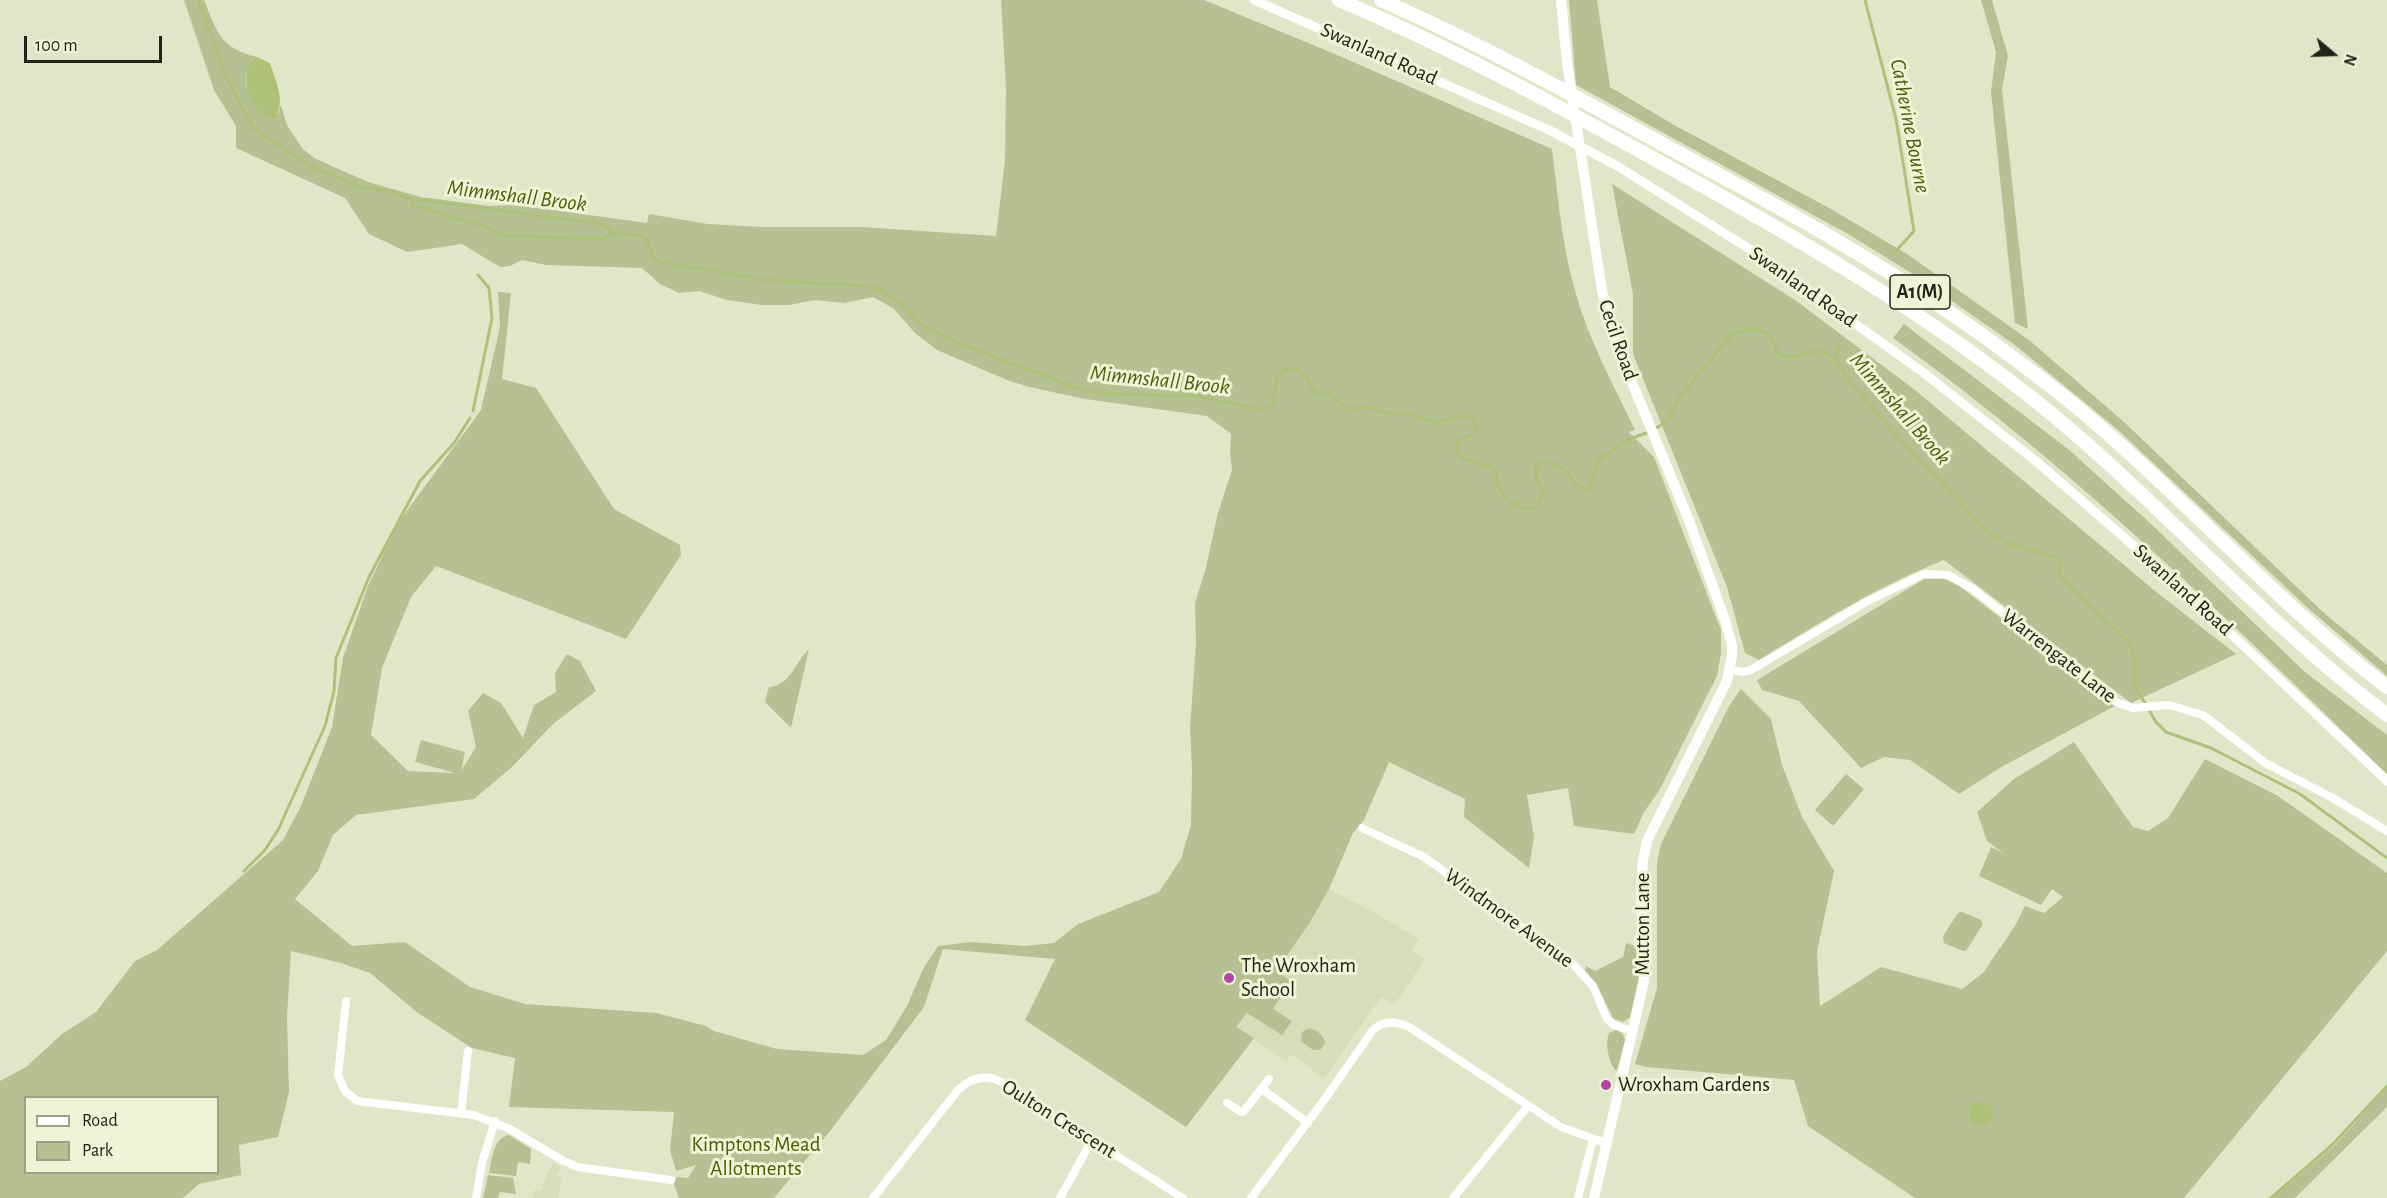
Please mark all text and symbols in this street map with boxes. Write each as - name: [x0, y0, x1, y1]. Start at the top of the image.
- street label: Swanland Road: [1317, 17, 1441, 91]
- scale bar: [27, 24, 165, 62]
- north arrow: [2303, 24, 2363, 84]
- text: 100 m: [35, 37, 78, 55]
- text: N: [2341, 52, 2359, 68]
- water label: Catherine Bourne: [1884, 57, 1936, 195]
- water label: Mimmshall Brook: [446, 174, 588, 218]
- street label: Swanland Road: [1744, 241, 1862, 333]
- road number: A1(M): [1890, 275, 1950, 309]
- street label: Cecil Road: [1592, 296, 1644, 384]
- water label: Mimmshall Brook: [1844, 347, 1956, 471]
- water label: Mimmshall Brook: [1089, 360, 1231, 400]
- street label: Swanland Road: [2128, 539, 2238, 641]
- street label: Warrengate Lane: [1996, 603, 2122, 709]
- street label: Windmore Avenue: [1439, 863, 1579, 973]
- street label: Mutton Lane: [1630, 872, 1656, 976]
- place label: The Wroxham School: [1241, 953, 1356, 1003]
- marker: The Wroxham School: [1222, 971, 1236, 985]
- place label: Wroxham Gardens: [1618, 1072, 1770, 1098]
- street label: Oulton Crescent: [997, 1074, 1121, 1164]
- marker: Wroxham Gardens: [1599, 1078, 1613, 1092]
- legend: [24, 1096, 219, 1174]
- text: Road: [82, 1112, 118, 1130]
- park label: Kimptons Mead Allotments: [691, 1132, 821, 1182]
- text: Park: [82, 1142, 113, 1160]

